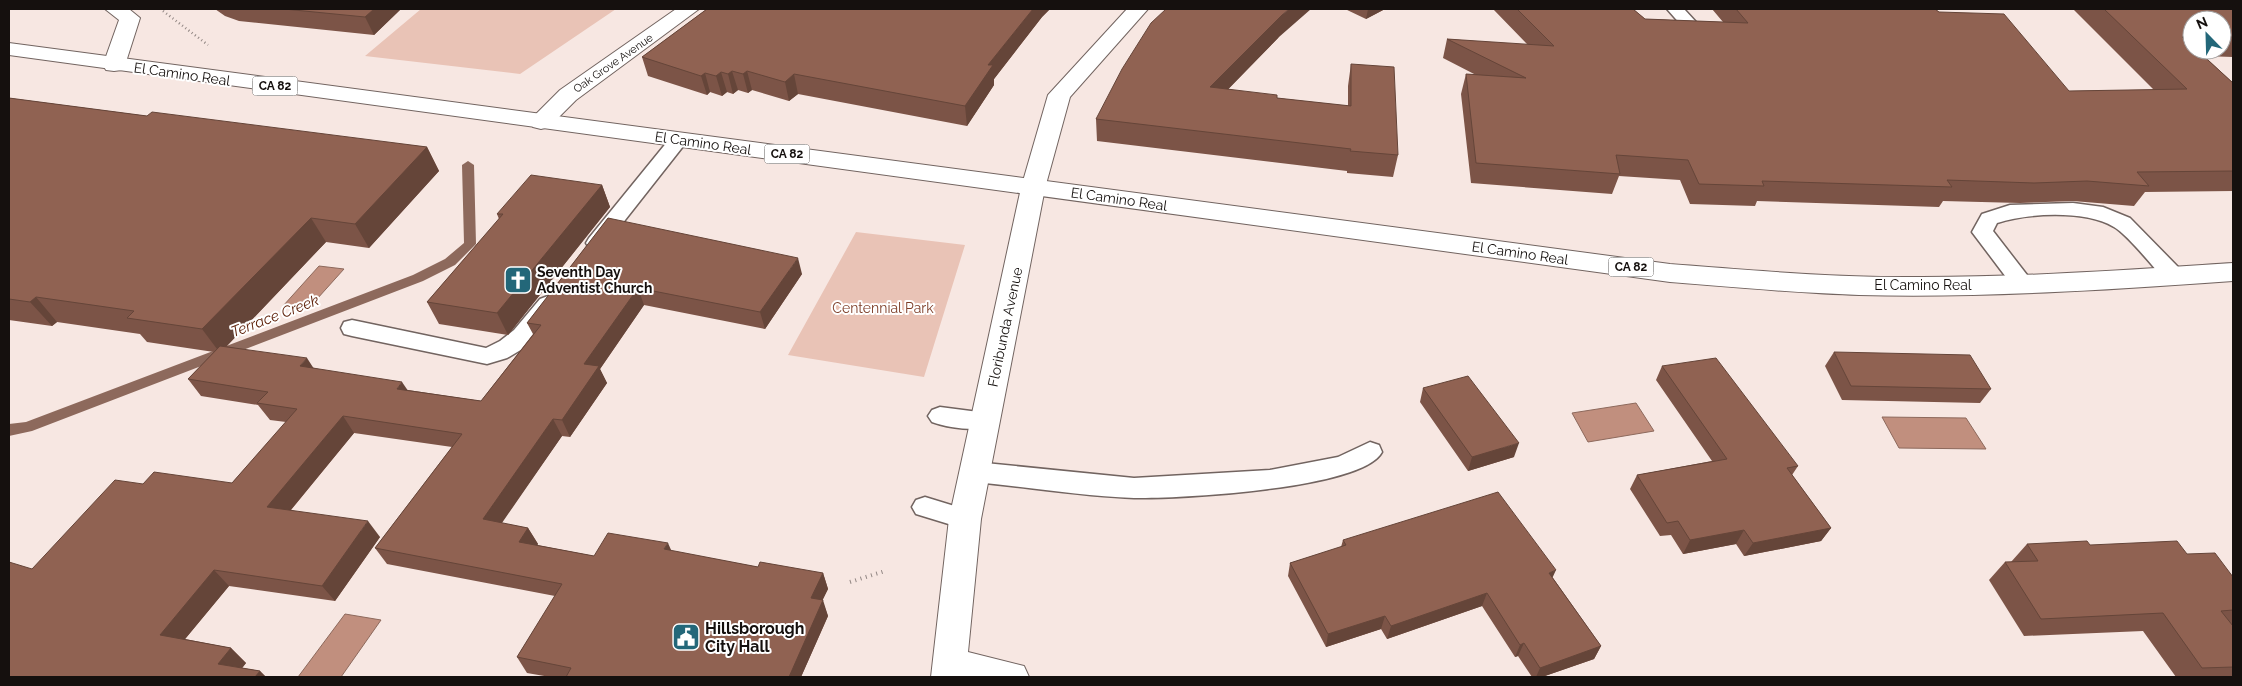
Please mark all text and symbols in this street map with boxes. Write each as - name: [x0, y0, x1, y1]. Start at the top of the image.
- north arrow: [2182, 10, 2232, 60]
- text: N: [2194, 14, 2210, 32]
- street label: Oak Grove Avenue: [571, 31, 656, 96]
- street label: El Camino Real: [133, 59, 231, 89]
- road number: CA 82: [252, 76, 298, 95]
- street label: El Camino Real: [654, 128, 752, 158]
- road number: CA 82: [764, 144, 810, 164]
- street label: El Camino Real: [1070, 184, 1168, 214]
- street label: El Camino Real: [1471, 238, 1569, 268]
- road number: CA 82: [1608, 258, 1654, 276]
- place label: Seventh Day Adventist Church: [537, 264, 652, 296]
- church icon: Seventh Day Adventist Church: [503, 265, 533, 295]
- street label: Floribunda Avenue: [984, 266, 1026, 388]
- street label: El Camino Real: [1874, 277, 1972, 293]
- water label: Terrace Creek: [228, 291, 322, 341]
- park label: Centennial Park: [832, 300, 934, 316]
- place label: Hillsborough City Hall: [705, 619, 804, 656]
- public building icon: Hillsborough City Hall: [671, 622, 701, 652]

